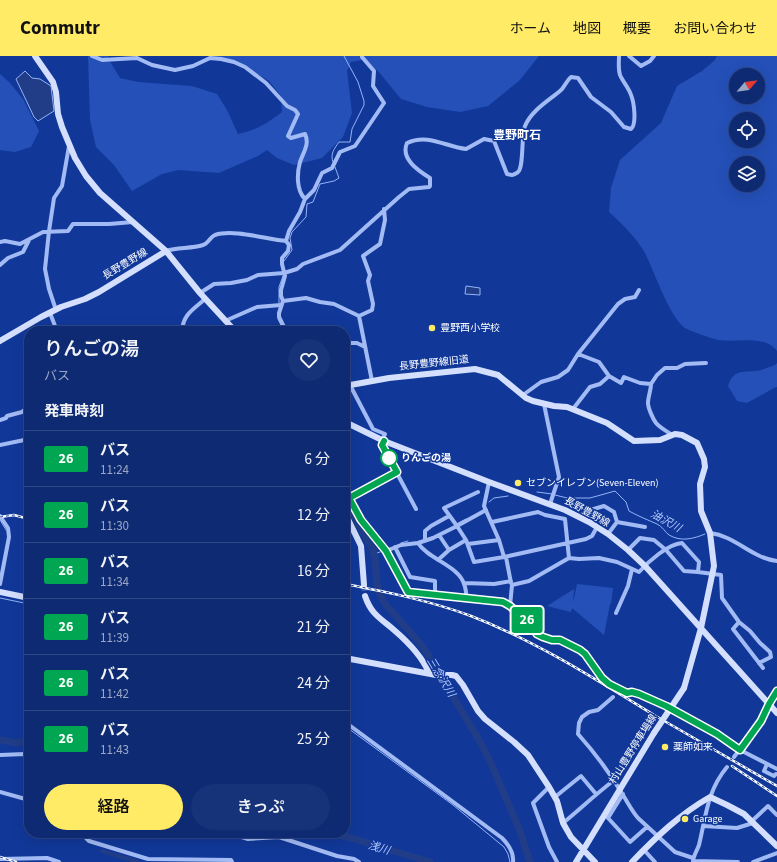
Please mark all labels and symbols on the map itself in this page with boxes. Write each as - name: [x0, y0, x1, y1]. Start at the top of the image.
- north arrow: [729, 68, 765, 104]
- district label: 豊野町石: [493, 127, 541, 144]
- street label: 長野豊野線: [100, 245, 150, 283]
- place label: 豊野西小学校: [440, 321, 500, 335]
- marker: 豊野西小学校: [427, 323, 437, 333]
- street label: 長野豊野線旧道: [398, 352, 470, 374]
- marker: りんごの湯: [380, 449, 398, 467]
- place label: りんごの湯: [401, 451, 451, 465]
- place label: セブンイレブン(Seven-Eleven): [526, 476, 658, 490]
- marker: セブンイレブン(Seven-Eleven): [513, 478, 523, 488]
- street label: 長野豊野線: [562, 494, 612, 530]
- water label: 油沢川: [648, 506, 685, 536]
- line badge: 26: [509, 607, 545, 633]
- water label: 三念沢川: [423, 654, 459, 701]
- street label: 村山豊野停車場線: [606, 711, 660, 787]
- place label: 薬師如来: [673, 740, 713, 754]
- marker: 薬師如来: [660, 742, 670, 752]
- place label: Garage: [693, 812, 722, 826]
- marker: Garage: [680, 814, 690, 824]
- water label: 浅川: [366, 838, 393, 859]

